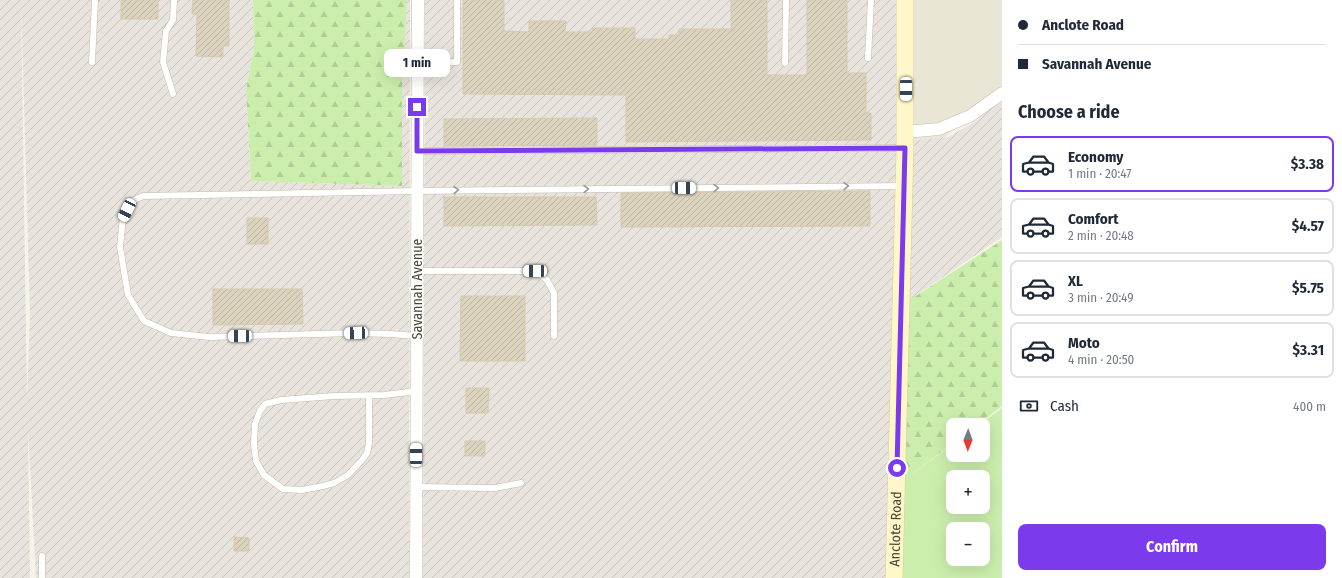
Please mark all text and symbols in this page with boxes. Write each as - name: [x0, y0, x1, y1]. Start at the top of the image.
- text: Anclote Road: [1042, 16, 1124, 34]
- callout: 1 min: [384, 49, 450, 77]
- text: 1 min: [403, 55, 431, 70]
- text: Savannah Avenue: [1042, 55, 1151, 73]
- car: [900, 77, 912, 101]
- route end: [408, 98, 426, 116]
- text: Choose a ride: [1018, 101, 1120, 123]
- icon: car: [1020, 146, 1056, 182]
- text: Economy: [1068, 148, 1123, 166]
- text: $3.38: [1291, 155, 1324, 173]
- text: 1 min · 20:47: [1068, 166, 1132, 181]
- car: [672, 182, 696, 194]
- one-way arrow: [843, 182, 849, 190]
- one-way arrow: [713, 184, 719, 192]
- one-way arrow: [583, 185, 589, 193]
- one-way arrow: [453, 186, 459, 194]
- car: [116, 197, 138, 223]
- icon: car: [1020, 208, 1056, 244]
- text: Comfort: [1068, 210, 1119, 228]
- text: $4.57: [1292, 217, 1324, 235]
- text: 2 min · 20:48: [1068, 228, 1134, 243]
- street label: Savannah Avenue: [409, 238, 426, 339]
- car: [523, 265, 547, 277]
- icon: car: [1020, 270, 1056, 306]
- text: XL: [1068, 272, 1083, 290]
- text: $5.75: [1292, 279, 1324, 297]
- text: 3 min · 20:49: [1068, 290, 1133, 305]
- car: [344, 327, 368, 339]
- car: [228, 330, 252, 342]
- icon: car: [1020, 332, 1056, 368]
- text: Moto: [1068, 334, 1100, 352]
- text: $3.31: [1293, 341, 1324, 359]
- text: 4 min · 20:50: [1068, 352, 1134, 367]
- icon: cash: [1018, 395, 1040, 417]
- text: Cash: [1050, 397, 1079, 415]
- text: 400 m: [1293, 399, 1326, 414]
- north arrow: [946, 418, 990, 462]
- map controls: [946, 418, 990, 566]
- car: [410, 443, 422, 467]
- route start: [888, 459, 906, 477]
- button: +: [946, 470, 990, 514]
- street label: Anclote Road: [886, 491, 905, 567]
- button: −: [946, 522, 990, 566]
- button: Confirm: [1018, 524, 1326, 570]

